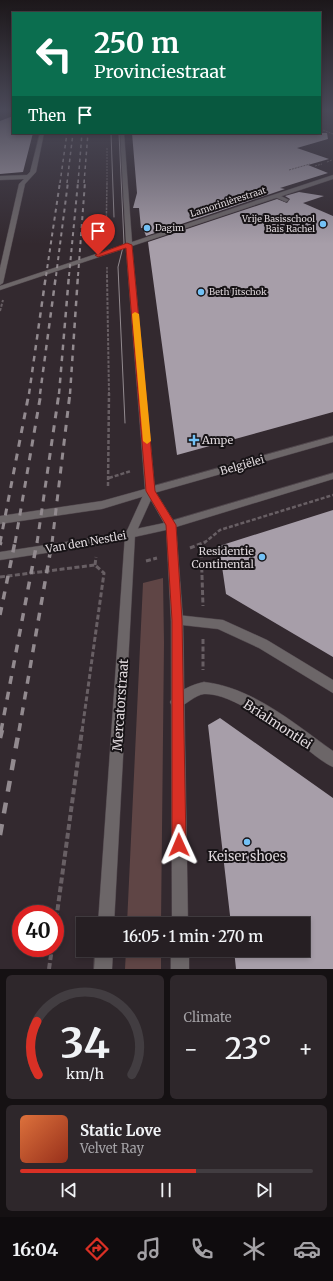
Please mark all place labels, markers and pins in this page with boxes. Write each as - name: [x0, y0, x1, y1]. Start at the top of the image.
- place label: Vrije Basisschool Bais Rachel: [241, 213, 315, 234]
- pin: [81, 214, 115, 255]
- marker: Vrije Basisschool Bais Rachel: [318, 219, 328, 229]
- place label: Dagim: [155, 222, 184, 233]
- marker: Dagim: [142, 223, 152, 233]
- place label: Beth Jitschok: [209, 286, 267, 297]
- marker: Beth Jitschok: [196, 287, 206, 297]
- place label: Ampe: [201, 433, 234, 447]
- marker: Ampe: [189, 435, 199, 445]
- place label: Residentie Continental: [192, 544, 255, 571]
- marker: Residentie Continental: [257, 552, 267, 562]
- marker: Keiser shoes: [242, 837, 252, 847]
- place label: Keiser shoes: [208, 848, 286, 865]

